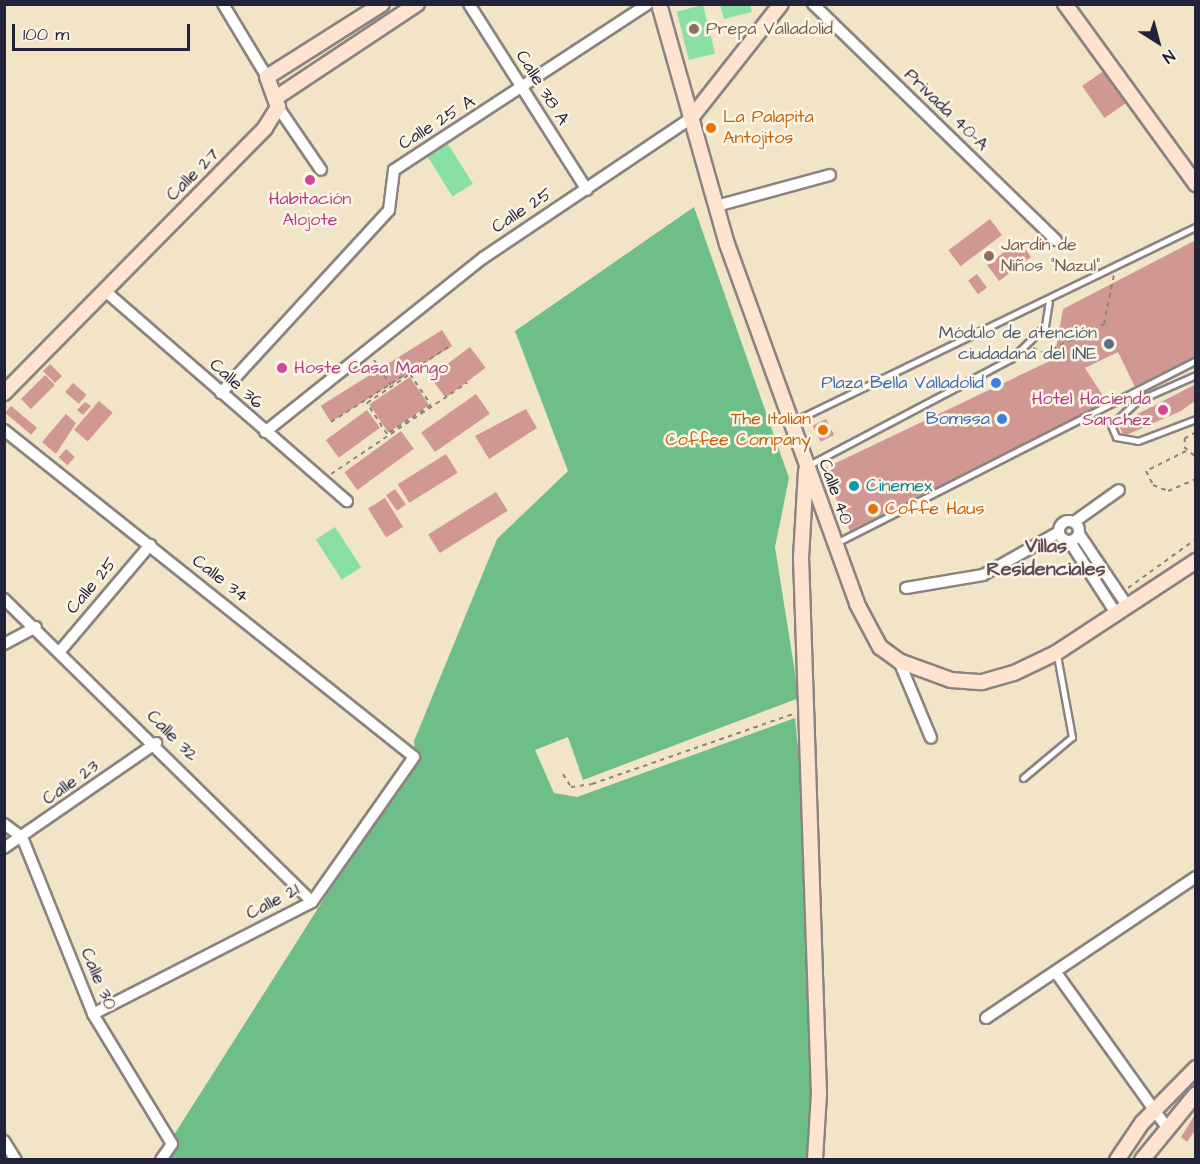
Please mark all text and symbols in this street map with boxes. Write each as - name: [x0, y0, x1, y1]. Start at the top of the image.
- scale bar: [15, 12, 194, 50]
- north arrow: [1128, 12, 1188, 72]
- place label: Prepa Valladolid: [706, 18, 833, 40]
- text: 100 m: [23, 22, 69, 47]
- marker: Prepa Valladolid: [687, 22, 701, 36]
- text: N: [1158, 45, 1179, 68]
- street label: Calle 38 A: [511, 47, 573, 129]
- street label: Privada 40-A: [899, 64, 993, 156]
- street label: Calle 25 A: [395, 91, 479, 155]
- place label: La Palapita Antojitos: [723, 107, 814, 150]
- marker: La Palapita Antojitos: [704, 121, 718, 135]
- street label: Calle 27: [162, 144, 224, 206]
- marker: Habitación Alojote: [303, 173, 317, 187]
- street label: Calle 25: [488, 184, 556, 238]
- place label: Habitación Alojote: [269, 189, 351, 232]
- place label: Jardín de Niños "Nazul": [1001, 235, 1100, 278]
- marker: Jardín de Niños "Nazul": [982, 249, 996, 263]
- place label: Módulo de atención ciudadana del INE: [939, 323, 1097, 366]
- marker: Módulo de atención ciudadana del INE: [1102, 337, 1116, 351]
- street label: Calle 36: [205, 354, 267, 414]
- place label: Hoste Casa Mango: [294, 357, 448, 379]
- marker: Hoste Casa Mango: [275, 361, 289, 375]
- place label: Plaza Bella Valladolid: [821, 372, 984, 394]
- marker: Plaza Bella Valladolid: [989, 376, 1003, 390]
- place label: Hotel Hacienda Sanchez: [1032, 389, 1151, 432]
- marker: Hotel Hacienda Sanchez: [1156, 403, 1170, 417]
- place label: Bomssa: [926, 408, 990, 430]
- place label: The Italian Coffee Company: [665, 409, 811, 452]
- marker: Bomssa: [995, 412, 1009, 426]
- marker: The Italian Coffee Company: [816, 423, 830, 437]
- street label: Calle 40: [813, 456, 857, 528]
- place label: Cinemex: [866, 475, 932, 497]
- marker: Cinemex: [847, 479, 861, 493]
- place label: Coffe Haus: [885, 498, 984, 520]
- marker: Coffe Haus: [866, 502, 880, 516]
- district label: Villas Residenciales: [986, 535, 1106, 582]
- street label: Calle 34: [187, 550, 253, 608]
- street label: Calle 25: [62, 553, 122, 619]
- street label: Calle 32: [142, 706, 202, 766]
- street label: Calle 23: [39, 756, 103, 810]
- street label: Calle 21: [243, 879, 303, 925]
- street label: Calle 30: [75, 945, 121, 1013]

